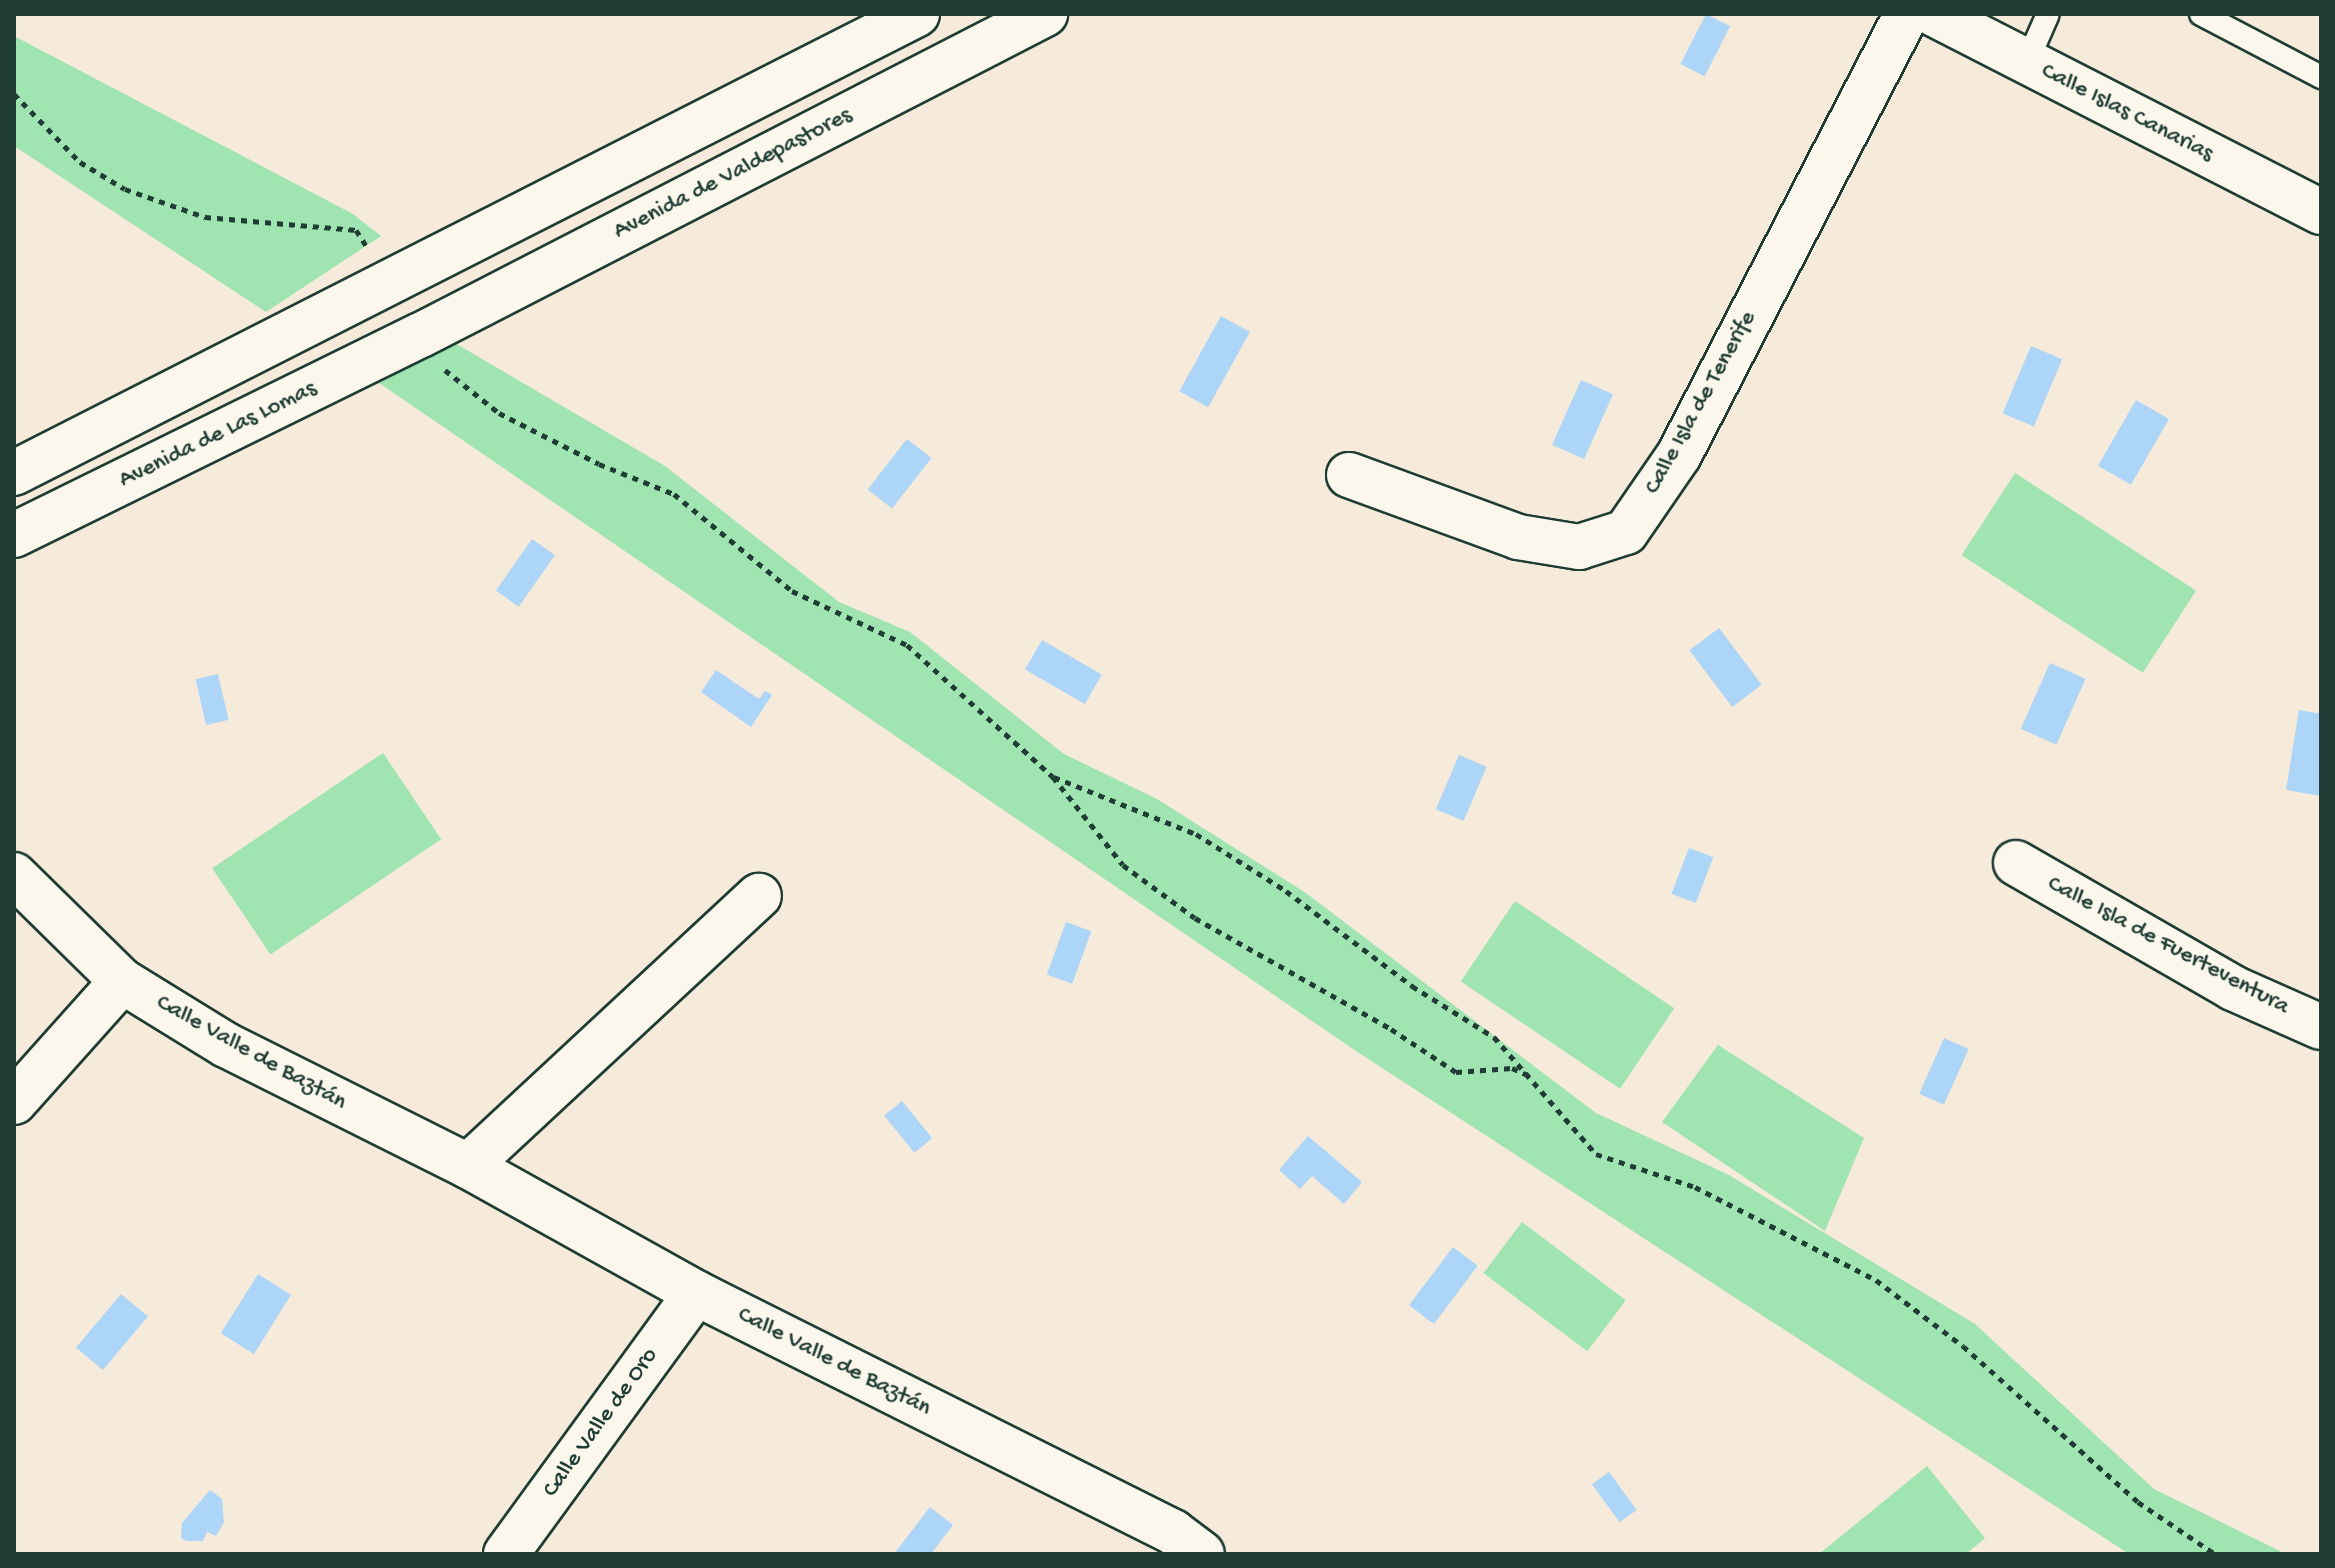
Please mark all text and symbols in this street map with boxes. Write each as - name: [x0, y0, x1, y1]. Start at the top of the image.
- street label: Calle Islas Canarias: [2036, 57, 2218, 169]
- street label: Avenida de Valdepastores: [609, 101, 857, 247]
- street label: Calle Isla de Tenerife: [1639, 306, 1763, 500]
- street label: Avenida de Las Lomas: [115, 375, 321, 495]
- street label: Calle Isla de Fuerteventura: [2042, 870, 2294, 1022]
- street label: Calle Valle de Baztán: [151, 989, 351, 1117]
- street label: Calle Valle de Baztán: [733, 1301, 935, 1423]
- street label: Calle Valle de Oro: [537, 1343, 665, 1503]

